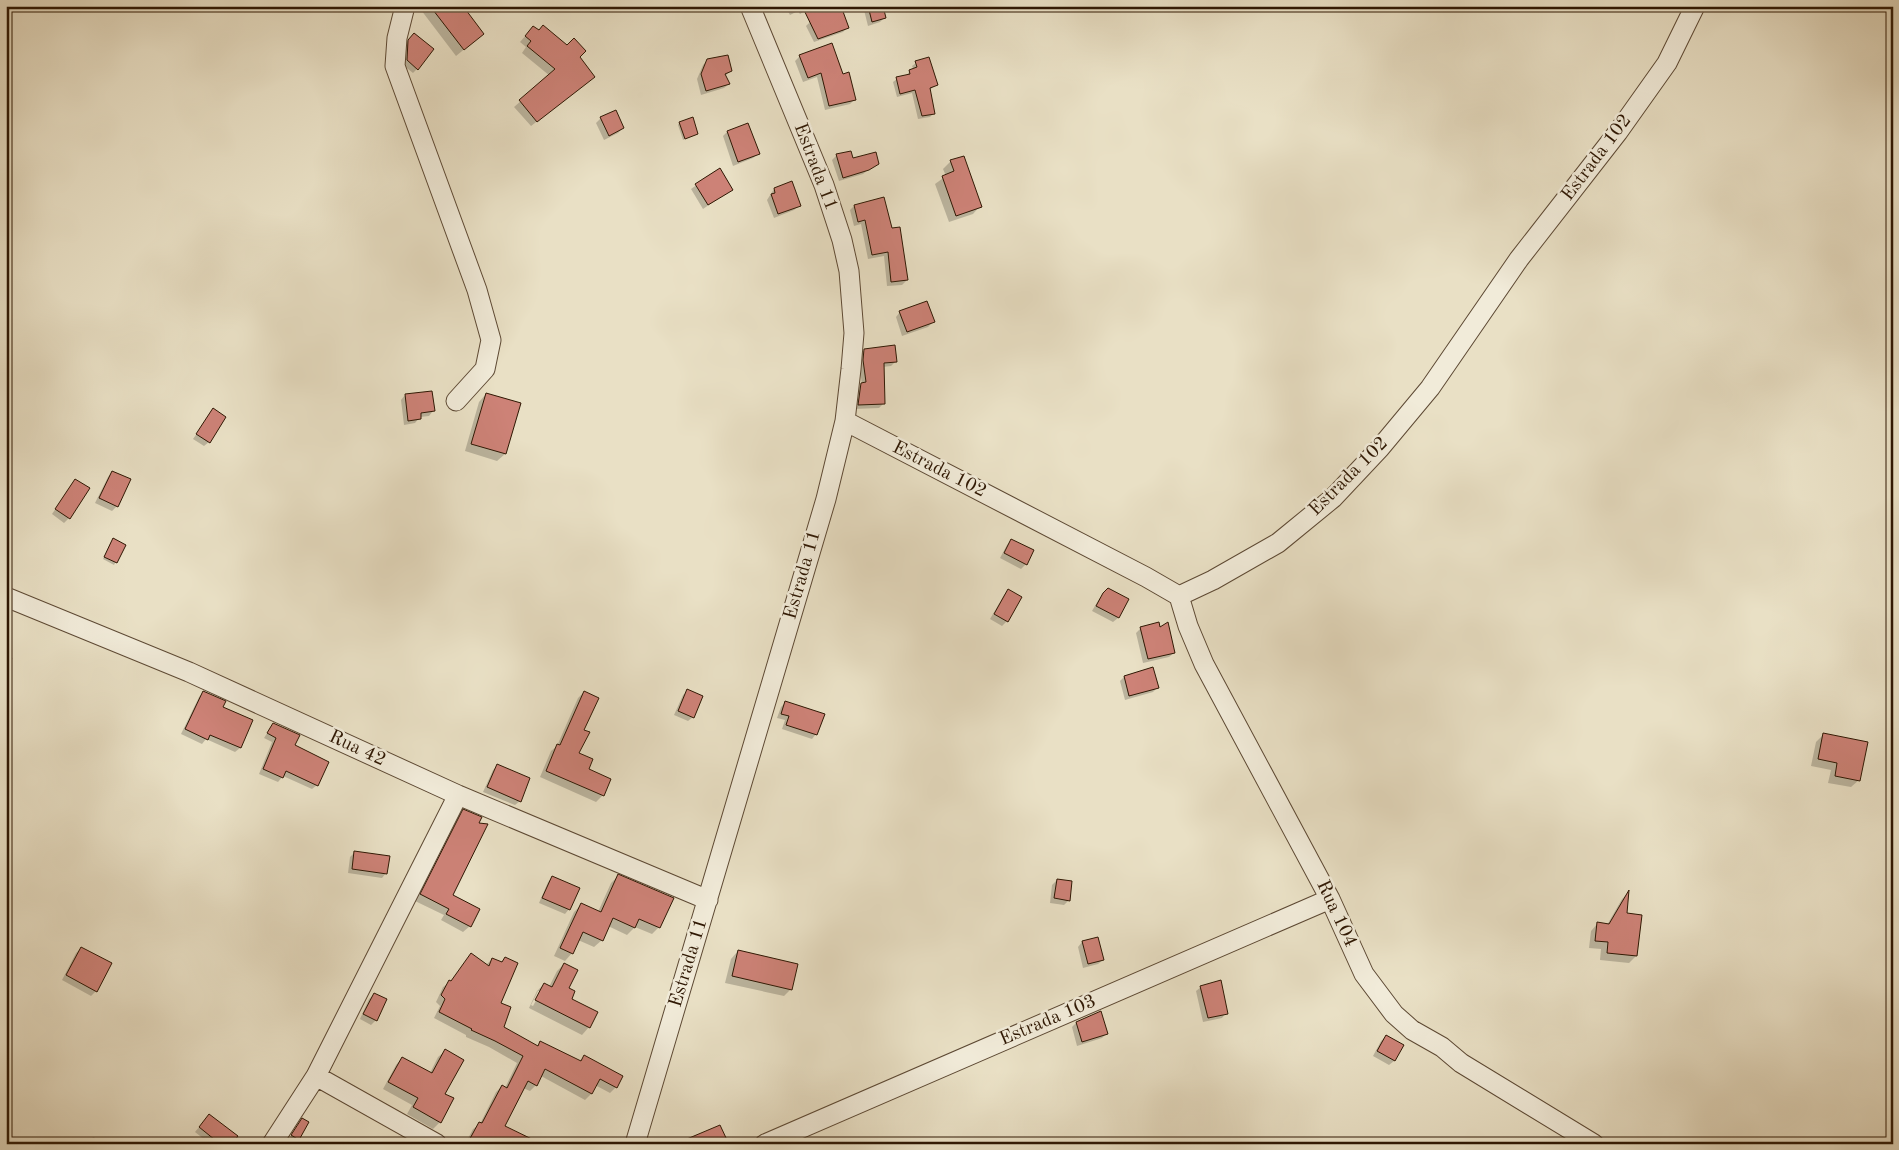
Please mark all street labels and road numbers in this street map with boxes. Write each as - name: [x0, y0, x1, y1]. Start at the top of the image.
- street label: Estrada 102: [1558, 111, 1636, 205]
- street label: Estrada 11: [790, 121, 840, 213]
- street label: Estrada 102: [1306, 434, 1392, 520]
- street label: Estrada 102: [889, 438, 989, 502]
- street label: Estrada 11: [781, 528, 825, 622]
- street label: Rua 42: [326, 728, 388, 770]
- street label: Rua 104: [1312, 878, 1360, 950]
- street label: Estrada 11: [666, 916, 712, 1010]
- street label: Estrada 103: [997, 992, 1099, 1050]

